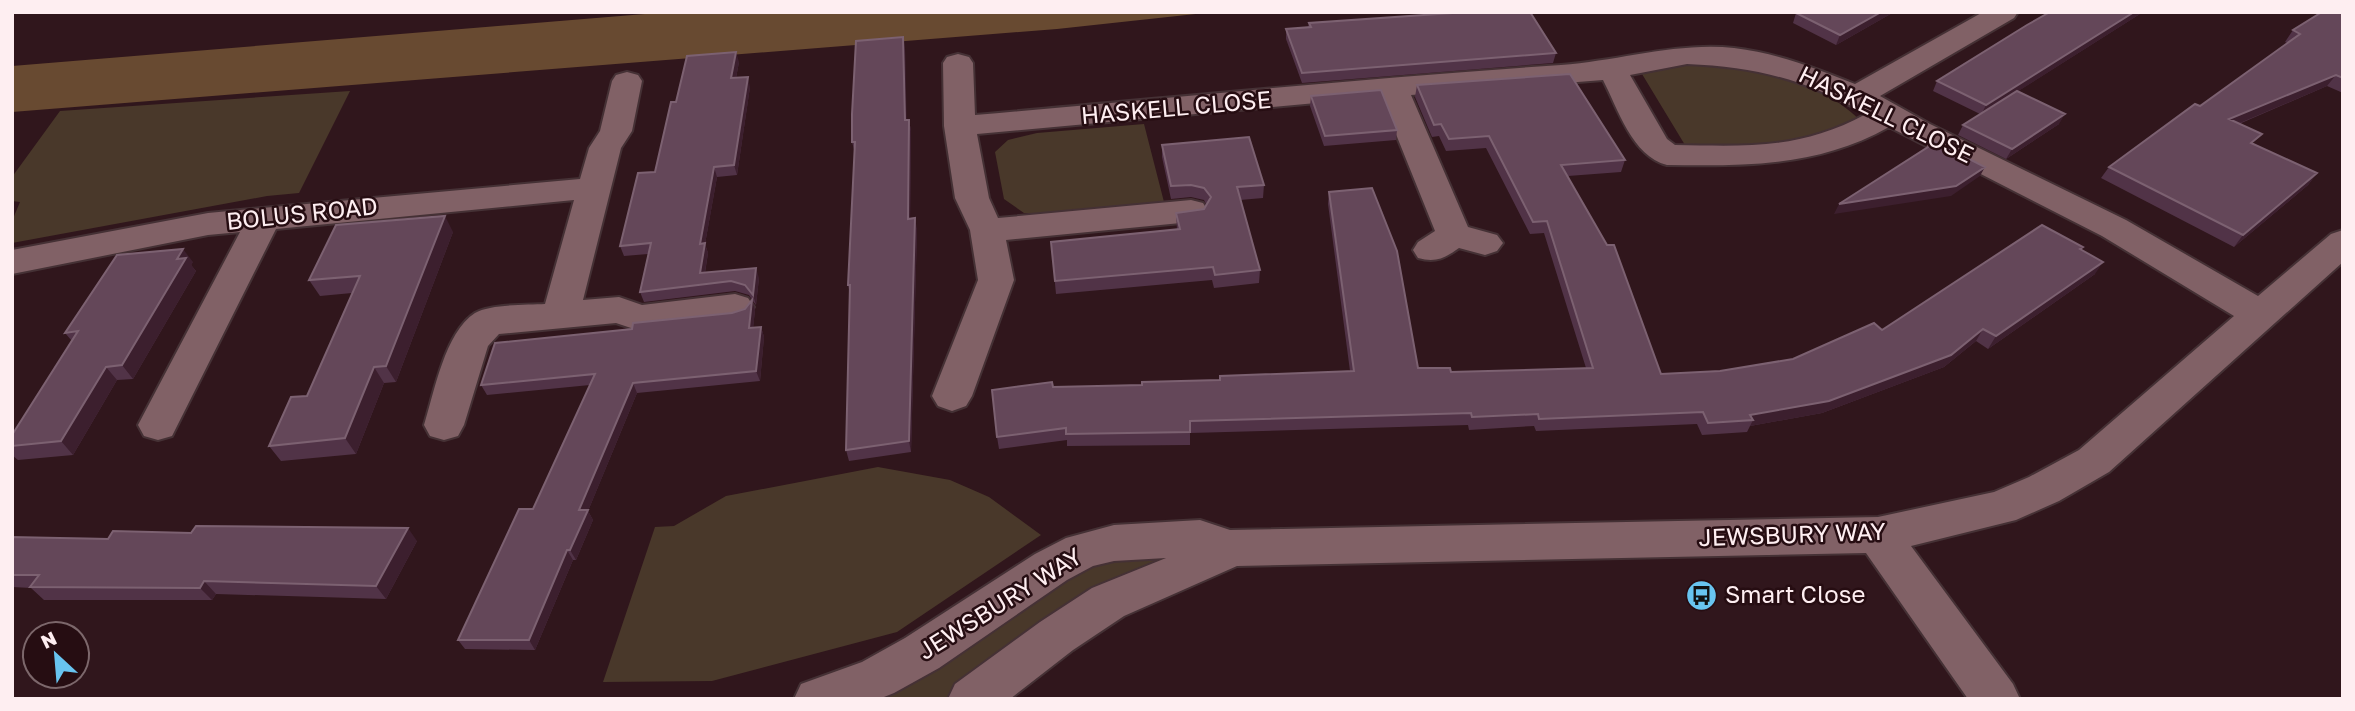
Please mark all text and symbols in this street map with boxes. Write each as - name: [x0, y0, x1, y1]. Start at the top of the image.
- street label: HASKELL CLOSE: [1795, 59, 1979, 169]
- street label: HASKELL CLOSE: [1080, 84, 1272, 129]
- street label: BOLUS ROAD: [225, 190, 379, 235]
- street label: JEWSBURY WAY: [1698, 516, 1887, 551]
- street label: JEWSBURY WAY: [912, 540, 1087, 665]
- bus stop icon: Smart Close: [1685, 578, 1719, 612]
- place label: Smart Close: [1725, 579, 1865, 608]
- north arrow: [21, 620, 91, 690]
- text: N: [37, 626, 60, 653]

